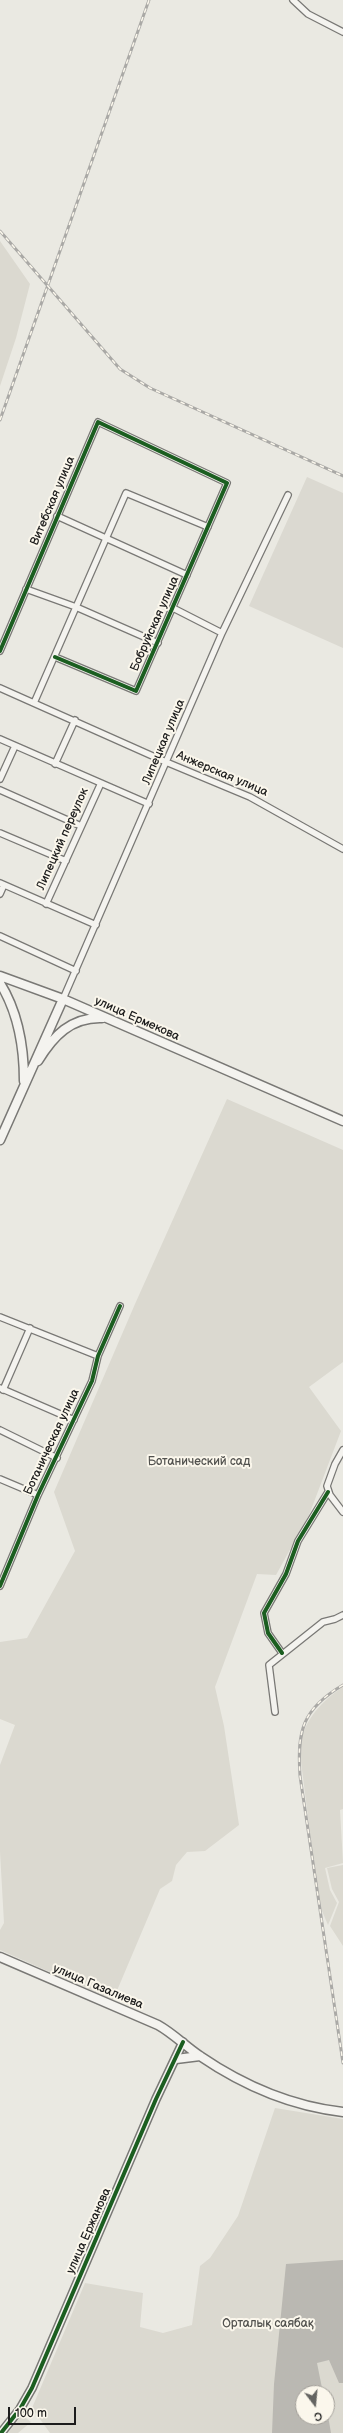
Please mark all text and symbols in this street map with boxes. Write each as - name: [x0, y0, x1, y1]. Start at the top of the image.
- street label: Витебская улица: [28, 454, 78, 548]
- street label: Бобруйская улица: [128, 574, 182, 674]
- street label: Липецкая улица: [140, 697, 188, 787]
- street label: Анжерская улица: [174, 748, 270, 800]
- street label: Липецкий переулок: [34, 786, 92, 892]
- street label: улица Ермекова: [92, 994, 182, 1044]
- street label: Ботаническая улица: [21, 1387, 83, 1497]
- park label: Ботанический сад: [148, 1455, 250, 1469]
- street label: улица Газалиева: [51, 1962, 145, 2012]
- street label: улица Ержанова: [64, 2186, 114, 2276]
- park label: Орталық саябақ: [222, 2317, 314, 2331]
- north arrow: [295, 2385, 335, 2425]
- scale bar: [10, 2399, 78, 2425]
- text: 100 m: [15, 2406, 47, 2421]
- text: С: [313, 2409, 324, 2423]

